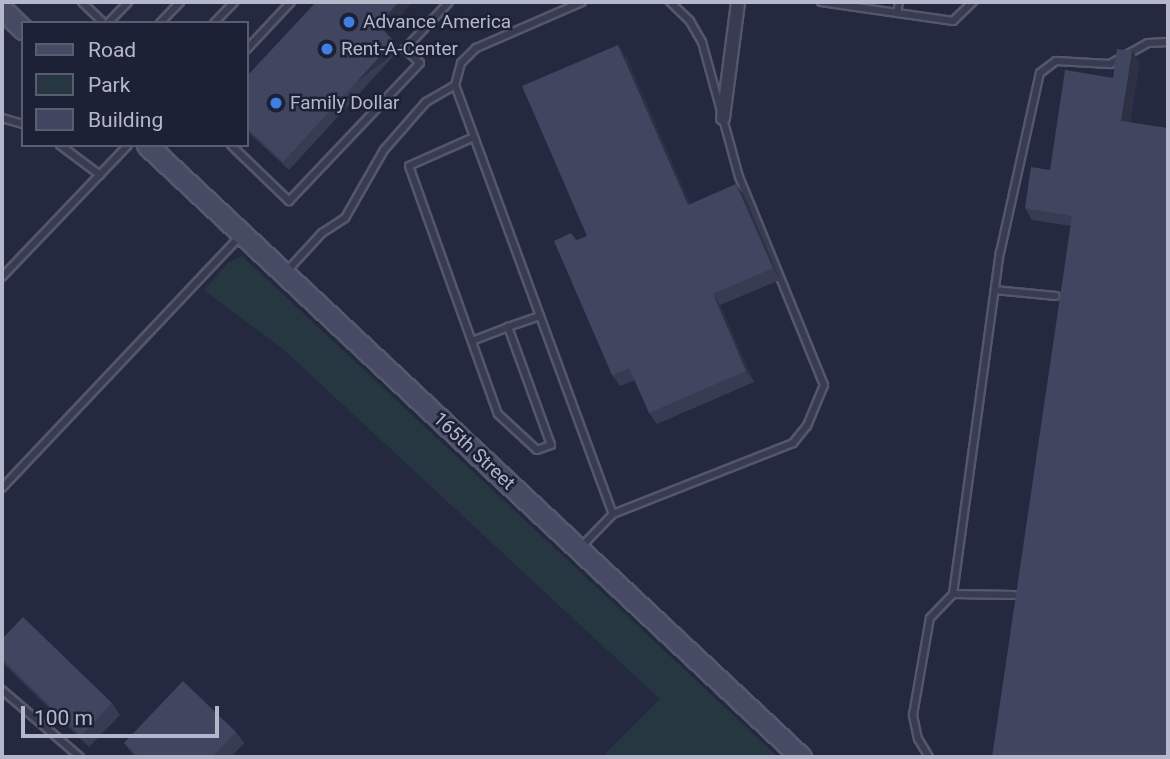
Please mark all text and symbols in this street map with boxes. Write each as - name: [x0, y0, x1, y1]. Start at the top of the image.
- place label: Advance America: [363, 11, 511, 33]
- marker: Advance America: [341, 14, 357, 30]
- legend: [21, 21, 248, 147]
- text: Road: [88, 38, 136, 62]
- place label: Rent-A-Center: [341, 38, 458, 60]
- marker: Rent-A-Center: [319, 41, 335, 57]
- text: Park: [88, 73, 130, 97]
- place label: Family Dollar: [290, 92, 399, 114]
- marker: Family Dollar: [268, 95, 284, 111]
- text: Building: [88, 108, 163, 132]
- street label: 165th Street: [428, 407, 520, 495]
- scale bar: [24, 692, 222, 736]
- text: 100 m: [34, 706, 93, 730]

